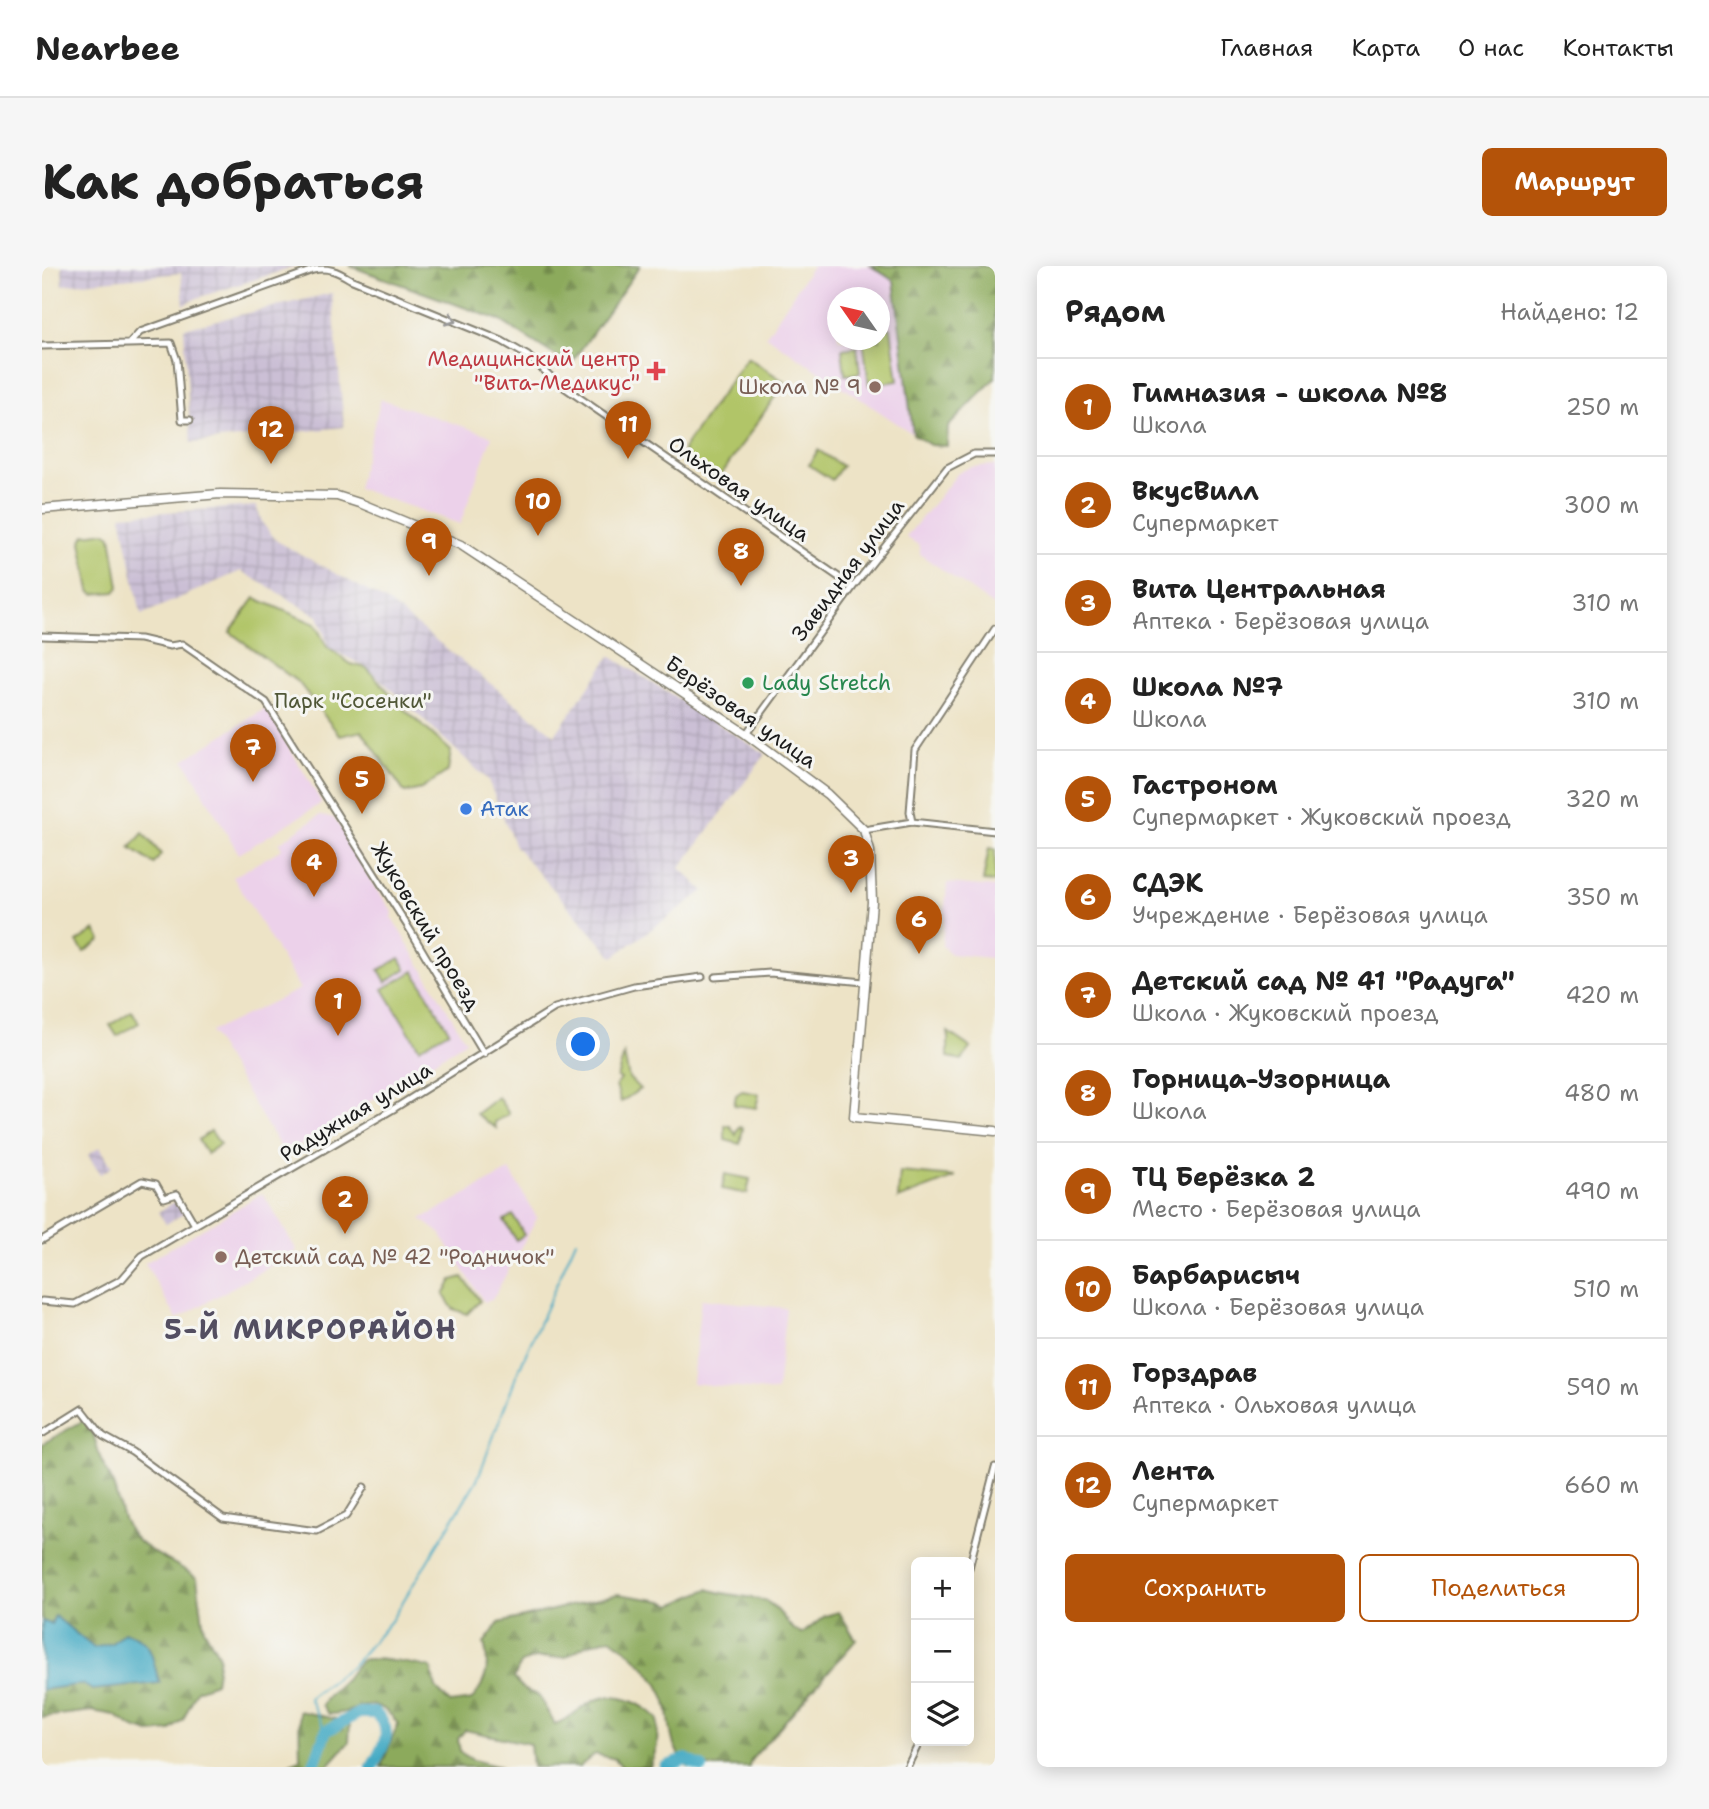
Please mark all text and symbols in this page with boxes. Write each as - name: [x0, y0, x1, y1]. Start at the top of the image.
- text: Nearbee: [35, 26, 180, 71]
- text: Главная: [1220, 32, 1313, 64]
- text: Карта: [1351, 32, 1420, 64]
- text: О нас: [1458, 32, 1524, 64]
- text: Контакты: [1562, 32, 1674, 64]
- button: Маршрут: [1482, 148, 1667, 216]
- text: Как добраться: [42, 149, 424, 215]
- north arrow: [827, 287, 890, 350]
- text: Рядом: [1065, 291, 1165, 332]
- text: Найдено: 12: [1500, 297, 1639, 327]
- one-way arrow: [444, 311, 456, 325]
- place label: Медицинский центр "Вита-Медикус": [427, 345, 640, 397]
- marker: Медицинский центр "Вита-Медикус": [646, 361, 666, 381]
- place label: Школа № 9: [739, 373, 861, 401]
- text: Гимназия - школа №8: [1132, 375, 1448, 410]
- marker: Школа № 9: [867, 379, 883, 395]
- text: 1: [1083, 392, 1093, 422]
- text: 250 m: [1566, 392, 1639, 422]
- pin: 11: [605, 401, 651, 459]
- pin: 12: [248, 406, 294, 464]
- text: Школа: [1132, 410, 1207, 440]
- street label: Ольховая улица: [663, 430, 815, 548]
- text: ВкусВилл: [1132, 473, 1259, 508]
- pin: 10: [515, 478, 561, 536]
- text: 2: [1080, 490, 1096, 520]
- text: 300 m: [1564, 490, 1639, 520]
- street label: Завидная улица: [785, 493, 911, 647]
- text: Супермаркет: [1132, 508, 1279, 538]
- pin: 9: [406, 518, 452, 576]
- pin: 8: [718, 528, 764, 586]
- text: Вита Центральная: [1132, 571, 1386, 606]
- text: 3: [1080, 588, 1096, 618]
- text: 310 m: [1571, 588, 1639, 618]
- text: Аптека · Берёзовая улица: [1132, 606, 1429, 636]
- street label: Берёзовая улица: [660, 649, 822, 775]
- place label: Lady Stretch: [762, 669, 891, 697]
- text: Школа №7: [1132, 669, 1283, 704]
- marker: Lady Stretch: [740, 675, 756, 691]
- text: 4: [1080, 686, 1096, 716]
- text: 310 m: [1571, 686, 1639, 716]
- park label: Парк "Сосенки": [274, 687, 432, 715]
- text: Школа: [1132, 704, 1207, 734]
- pin: 7: [230, 724, 276, 782]
- pin: 5: [339, 756, 385, 814]
- text: Гастроном: [1132, 767, 1278, 802]
- text: 5: [1081, 784, 1095, 814]
- text: 320 m: [1565, 784, 1639, 814]
- place label: Атак: [480, 795, 529, 823]
- marker: Атак: [458, 801, 474, 817]
- text: Супермаркет · Жуковский проезд: [1132, 802, 1511, 832]
- pin: 3: [828, 835, 874, 893]
- street label: Жуковский проезд: [365, 837, 487, 1015]
- pin: 4: [291, 839, 337, 897]
- text: СДЭК: [1132, 865, 1203, 900]
- text: 6: [1080, 882, 1096, 912]
- text: 350 m: [1566, 882, 1639, 912]
- pin: 6: [896, 896, 942, 954]
- text: Учреждение · Берёзовая улица: [1132, 900, 1488, 930]
- text: Детский сад № 41 "Радуга": [1132, 963, 1515, 998]
- pin: 1: [315, 978, 361, 1036]
- text: 7: [1080, 980, 1096, 1010]
- text: 420 m: [1565, 980, 1639, 1010]
- text: Школа · Жуковский проезд: [1132, 998, 1439, 1028]
- your location: [566, 1027, 600, 1061]
- street label: Радужная улица: [275, 1056, 437, 1168]
- text: Горница-Узорница: [1132, 1061, 1390, 1096]
- text: 8: [1080, 1078, 1096, 1108]
- text: 480 m: [1564, 1078, 1639, 1108]
- text: Школа: [1132, 1096, 1207, 1126]
- text: ТЦ Берёзка 2: [1132, 1159, 1315, 1194]
- pin: 2: [322, 1176, 368, 1234]
- text: 9: [1080, 1176, 1096, 1206]
- text: 490 m: [1564, 1176, 1639, 1206]
- text: Место · Берёзовая улица: [1132, 1194, 1421, 1224]
- place label: Детский сад № 42 "Родничок": [235, 1243, 555, 1271]
- marker: Детский сад № 42 "Родничок": [213, 1249, 229, 1265]
- text: Барбарисыч: [1132, 1257, 1300, 1292]
- text: 10: [1075, 1274, 1101, 1304]
- text: 510 m: [1573, 1274, 1639, 1304]
- text: Школа · Берёзовая улица: [1132, 1292, 1424, 1322]
- district label: 5-Й МИКРОРАЙОН: [164, 1310, 458, 1348]
- text: Горздрав: [1132, 1355, 1257, 1390]
- text: 11: [1078, 1372, 1098, 1402]
- text: 590 m: [1566, 1372, 1639, 1402]
- text: Аптека · Ольховая улица: [1132, 1390, 1416, 1420]
- text: Лента: [1132, 1453, 1214, 1488]
- text: 12: [1075, 1470, 1101, 1500]
- text: 660 m: [1564, 1470, 1639, 1500]
- text: Супермаркет: [1132, 1488, 1279, 1518]
- button: Сохранить: [1065, 1554, 1345, 1622]
- button: Поделиться: [1359, 1554, 1639, 1622]
- map controls: [911, 1557, 974, 1746]
- button: +: [911, 1557, 974, 1620]
- button: −: [911, 1620, 974, 1683]
- button: layers: [911, 1683, 974, 1746]

